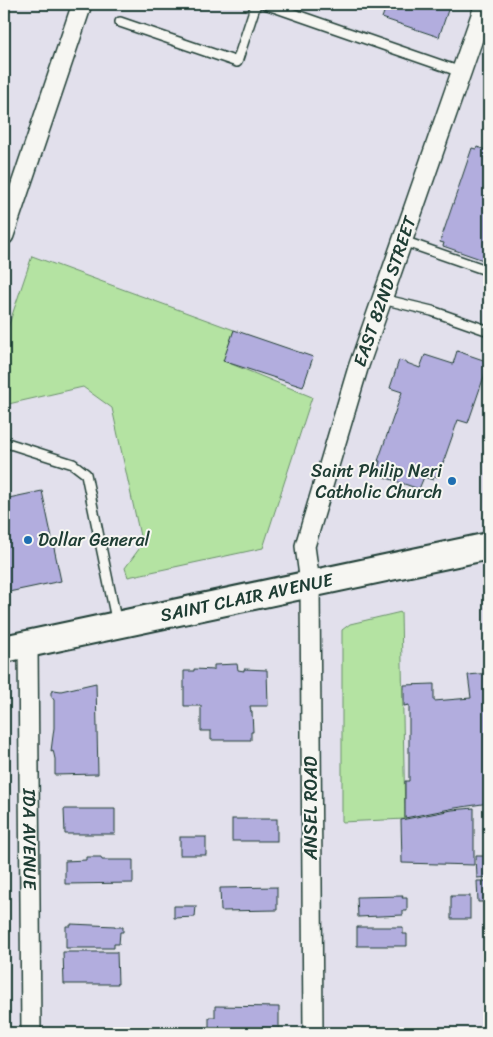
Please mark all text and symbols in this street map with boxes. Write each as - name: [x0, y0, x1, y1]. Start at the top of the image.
- street label: EAST 82ND STREET: [344, 211, 426, 371]
- place label: Saint Philip Neri Catholic Church: [311, 455, 443, 508]
- marker: Saint Philip Neri Catholic Church: [446, 475, 458, 487]
- place label: Dollar General: [38, 524, 151, 556]
- marker: Dollar General: [22, 534, 34, 546]
- street label: SAINT CLAIR AVENUE: [157, 563, 337, 631]
- street label: ANSEL ROAD: [295, 756, 327, 861]
- street label: IDA AVENUE: [13, 787, 46, 891]

